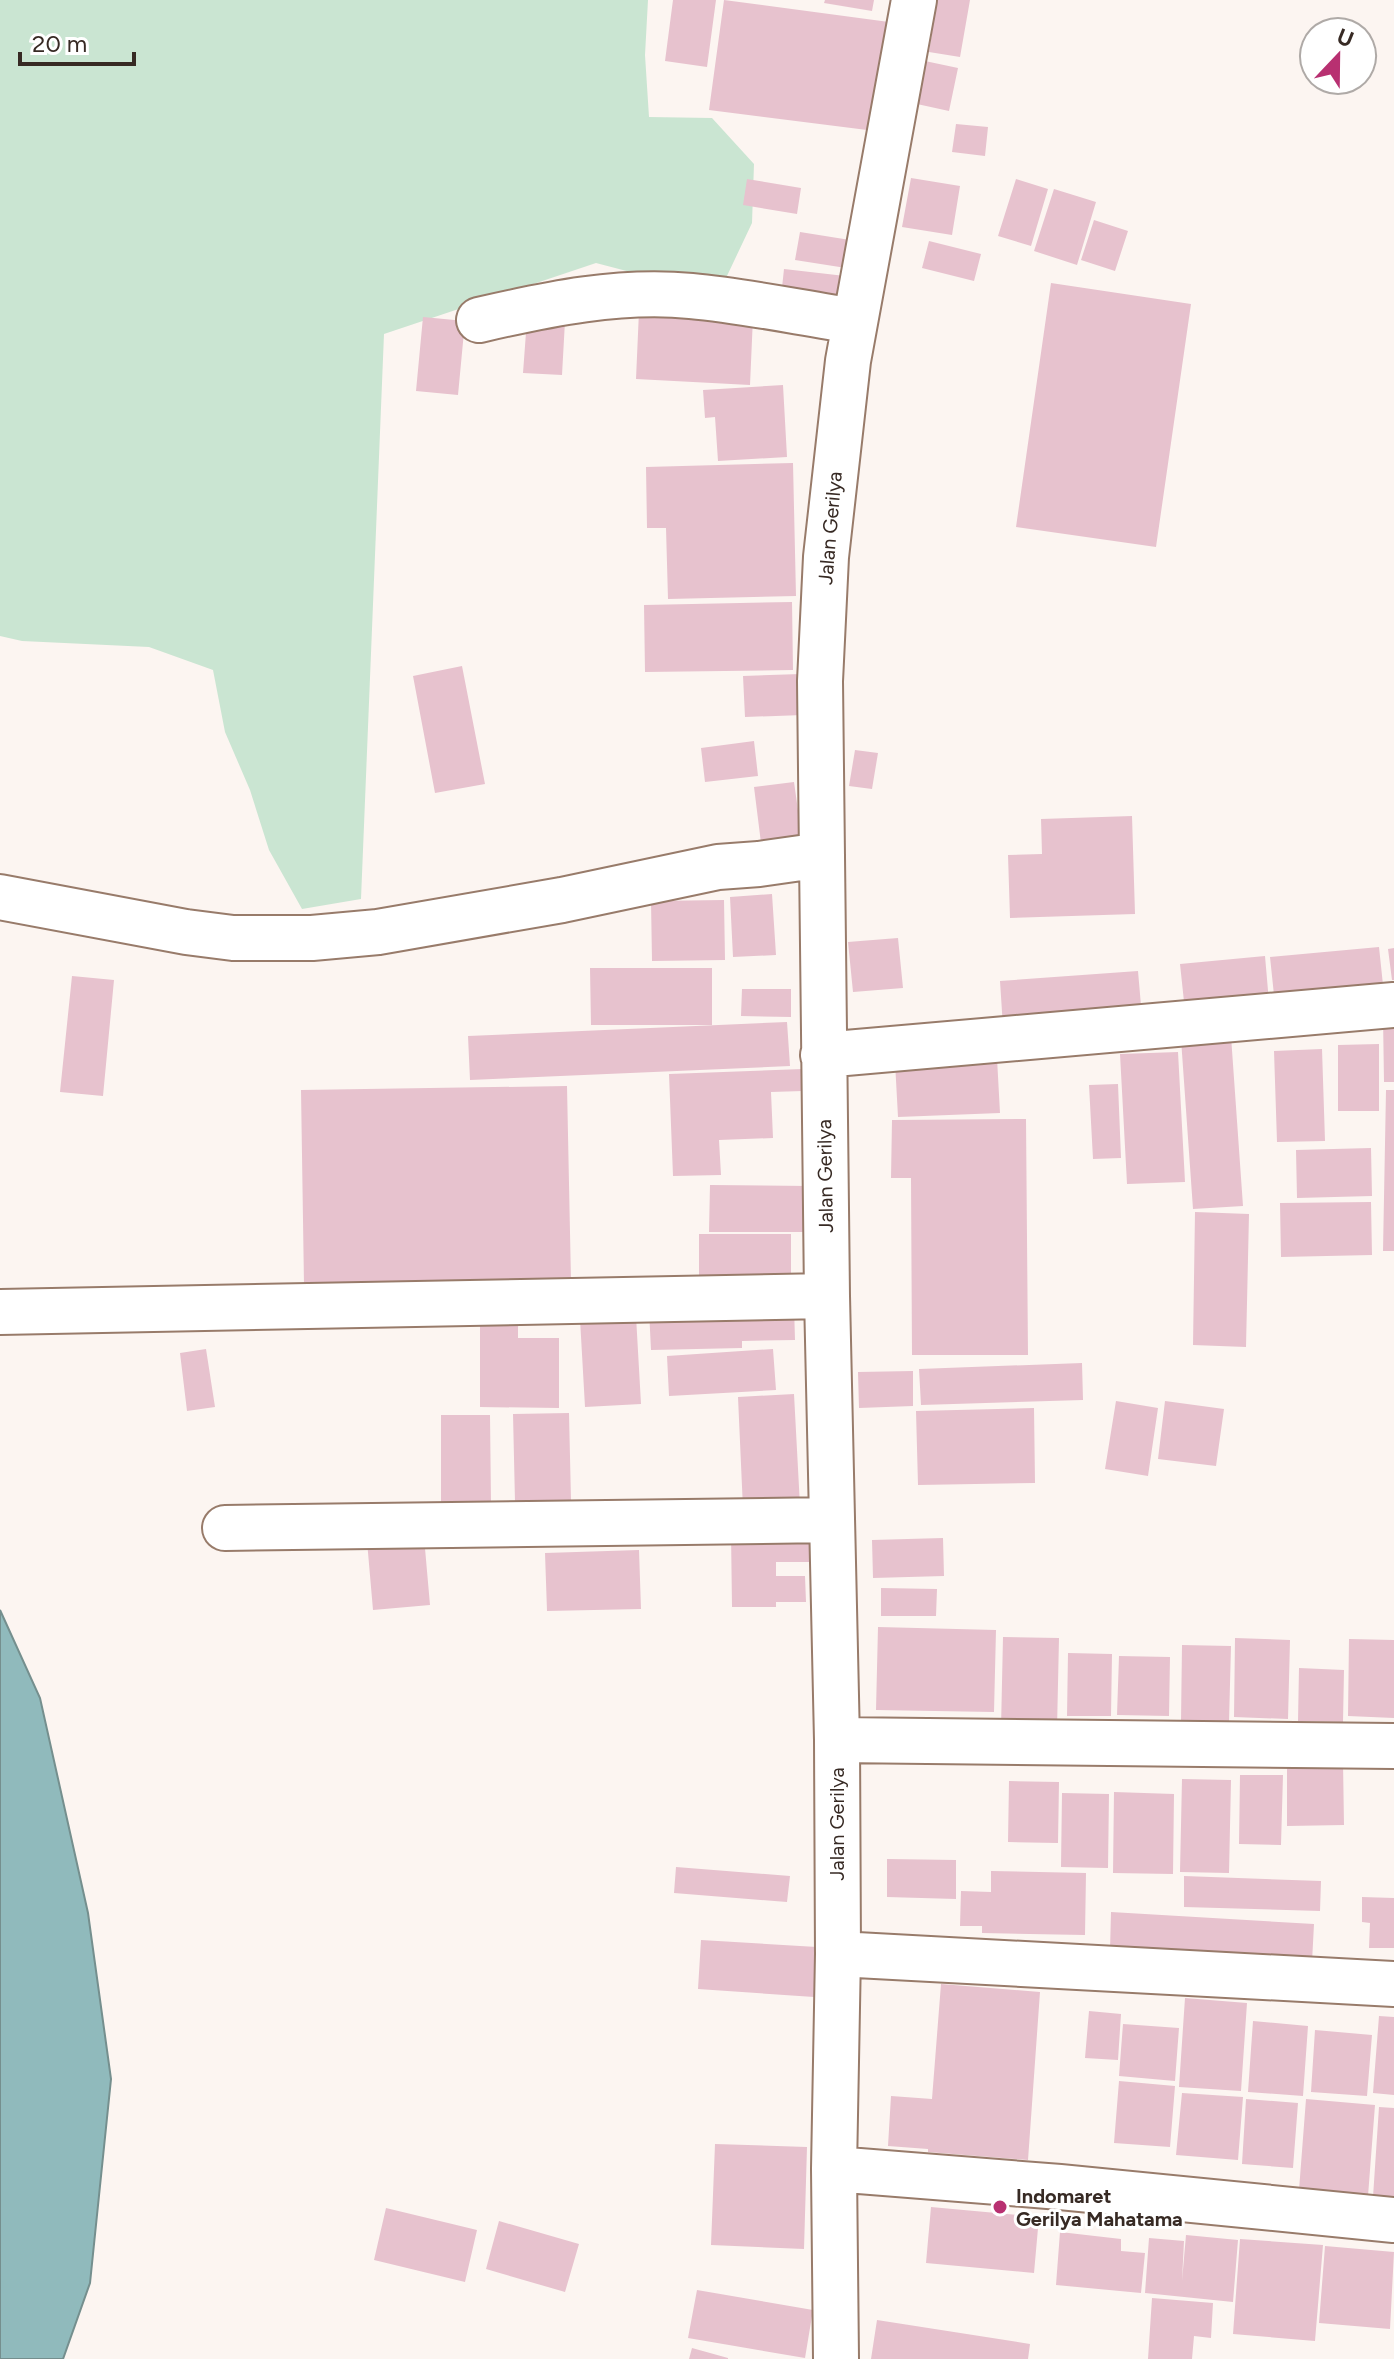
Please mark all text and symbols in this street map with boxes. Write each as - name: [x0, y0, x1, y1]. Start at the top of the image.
- scale bar: [20, 16, 134, 66]
- north arrow: [1298, 16, 1378, 96]
- text: U: [1333, 22, 1358, 53]
- text: 20 m: [32, 29, 87, 58]
- street label: Jalan Gerilya: [813, 470, 847, 586]
- street label: Jalan Gerilya: [812, 1119, 838, 1233]
- street label: Jalan Gerilya: [825, 1767, 849, 1881]
- place label: Indomaret Gerilya Mahatama: [1016, 2184, 1183, 2231]
- marker: Indomaret Gerilya Mahatama: [991, 2198, 1009, 2216]

